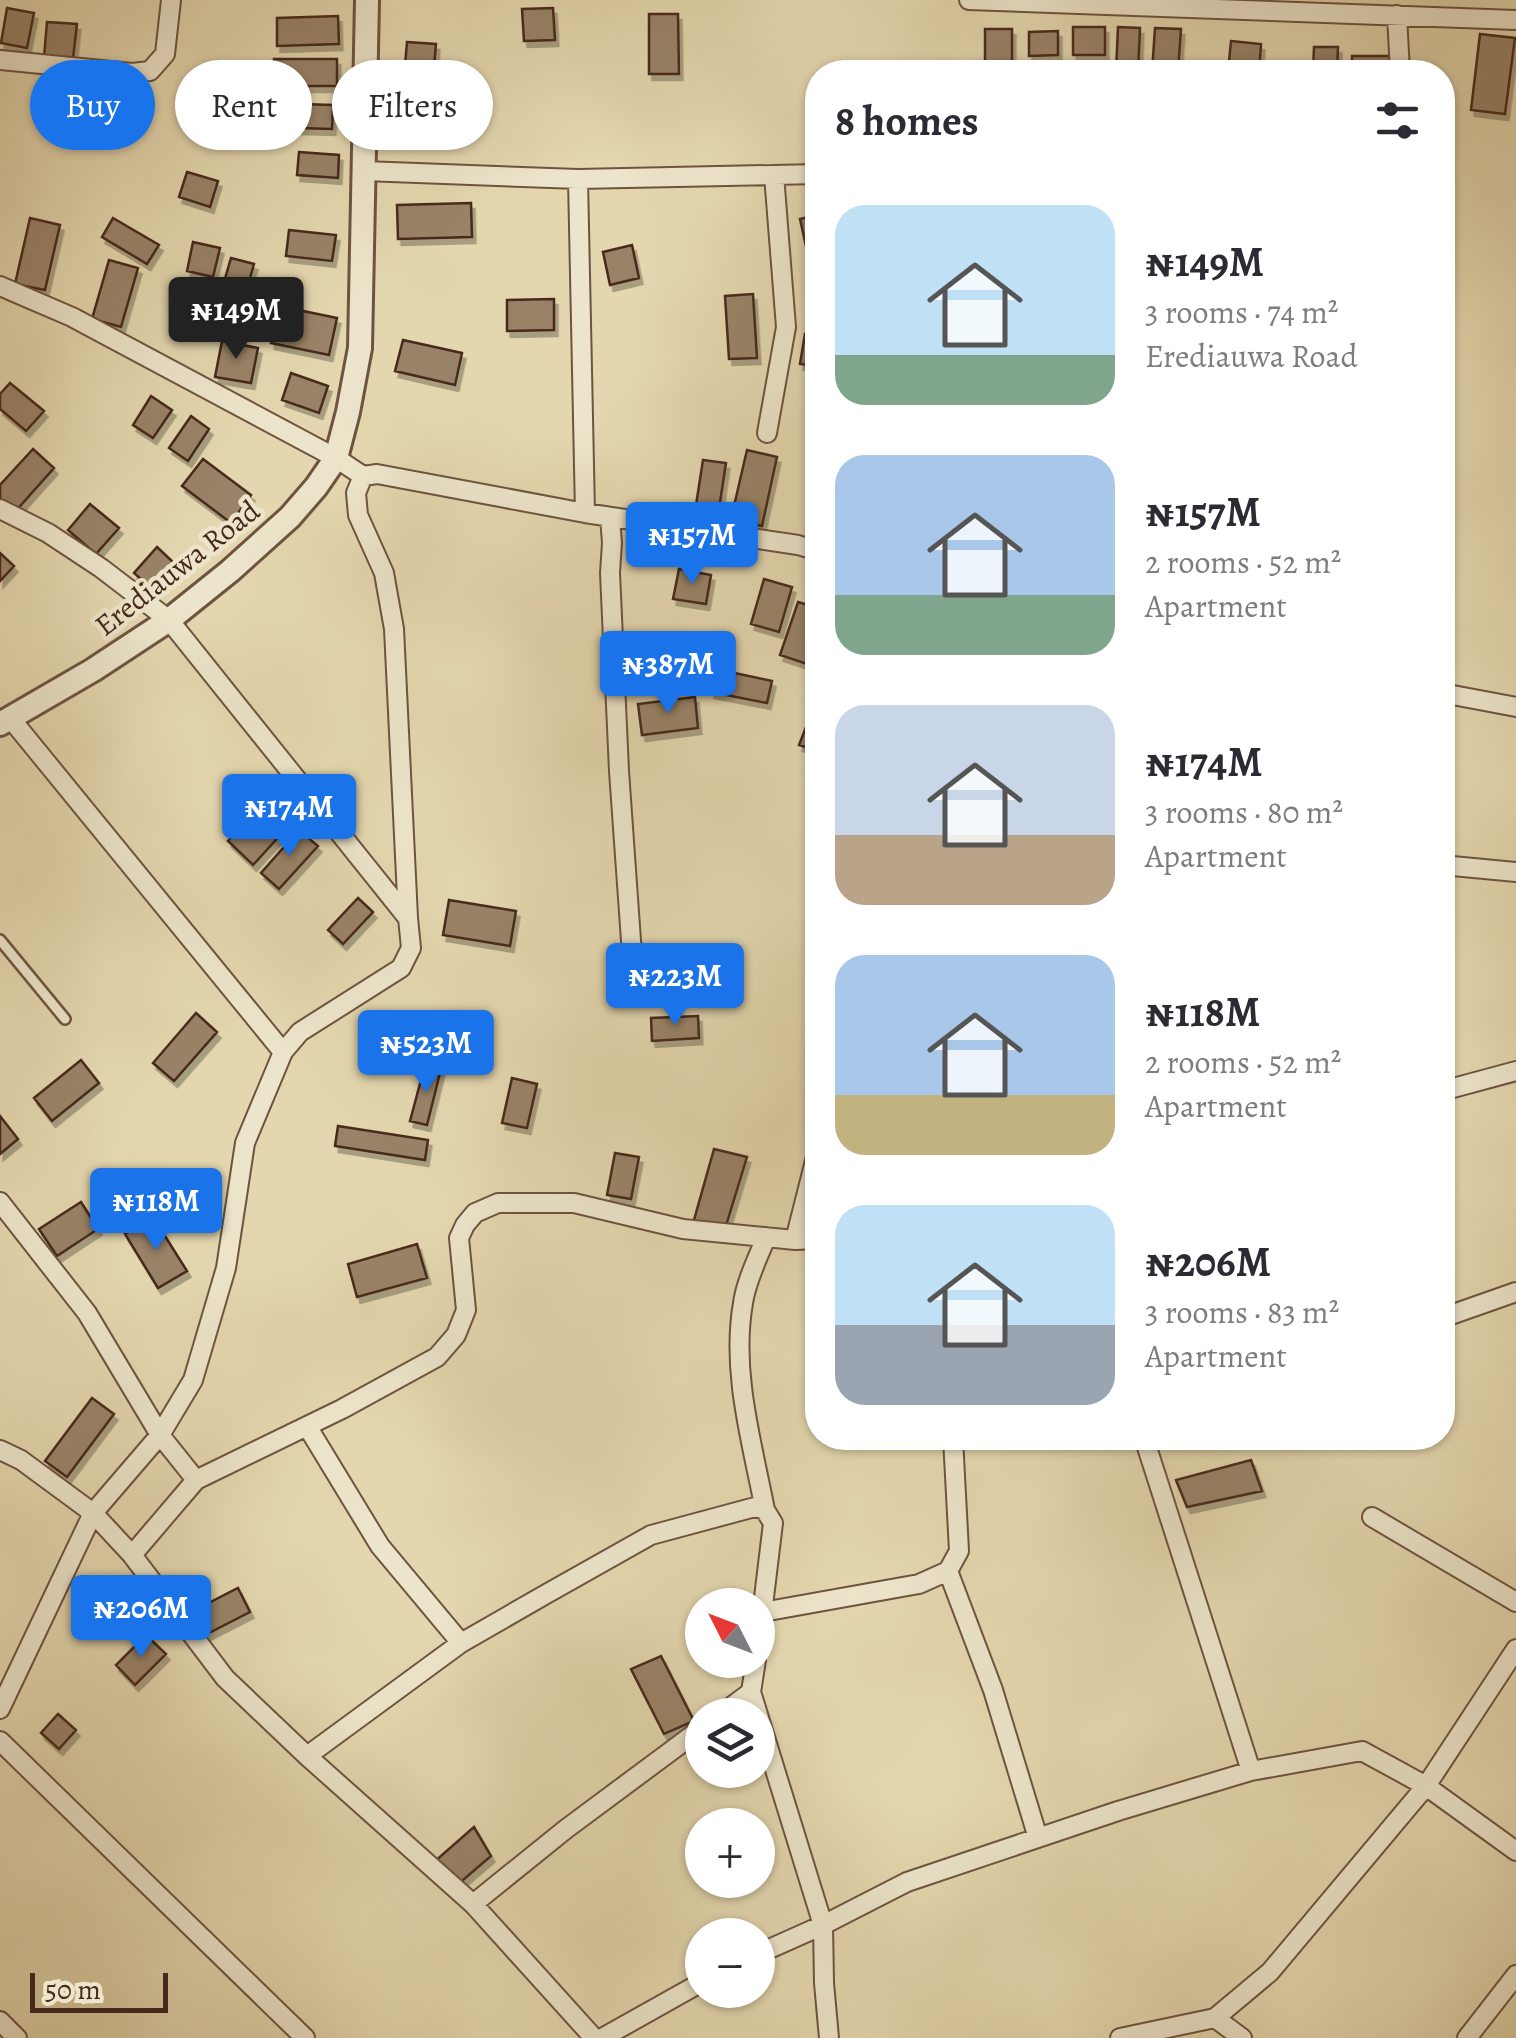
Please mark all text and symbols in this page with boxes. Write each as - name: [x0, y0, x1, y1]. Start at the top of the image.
- chip: Buy: [30, 60, 155, 150]
- chip: Rent: [175, 60, 312, 150]
- chip: Filters: [332, 60, 493, 150]
- text: 8 homes: [835, 92, 979, 149]
- icon: filters: [1370, 93, 1425, 148]
- text: ₦149M: [1145, 233, 1264, 290]
- icon: home: [915, 245, 1035, 365]
- pin: ₦149M: [166, 277, 306, 362]
- text: ₦149M: [191, 287, 281, 331]
- text: 3 rooms · 74 m²: [1145, 290, 1338, 334]
- text: Erediauwa Road: [1145, 334, 1358, 378]
- text: ₦157M: [1145, 483, 1261, 540]
- street label: Erediauwa Road: [86, 490, 269, 645]
- icon: home: [915, 495, 1035, 615]
- pin: ₦157M: [622, 502, 762, 587]
- text: ₦157M: [648, 512, 736, 556]
- text: 2 rooms · 52 m²: [1145, 540, 1341, 584]
- text: Apartment: [1145, 584, 1287, 628]
- pin: ₦387M: [598, 631, 738, 716]
- text: ₦387M: [622, 641, 714, 685]
- text: ₦174M: [1145, 733, 1263, 790]
- icon: home: [915, 745, 1035, 865]
- pin: ₦174M: [219, 774, 359, 859]
- text: ₦174M: [244, 784, 334, 828]
- text: 3 rooms · 80 m²: [1145, 790, 1343, 834]
- text: Apartment: [1145, 834, 1287, 878]
- pin: ₦223M: [605, 943, 745, 1028]
- text: ₦223M: [628, 953, 722, 997]
- text: ₦118M: [1145, 983, 1260, 1040]
- icon: home: [915, 995, 1035, 1115]
- pin: ₦523M: [356, 1010, 496, 1095]
- text: ₦523M: [380, 1020, 472, 1064]
- text: 2 rooms · 52 m²: [1145, 1040, 1341, 1084]
- text: Apartment: [1145, 1084, 1287, 1128]
- pin: ₦118M: [86, 1168, 226, 1253]
- text: ₦118M: [112, 1178, 200, 1222]
- text: ₦206M: [1145, 1233, 1271, 1290]
- icon: home: [915, 1245, 1035, 1365]
- text: 3 rooms · 83 m²: [1145, 1290, 1339, 1334]
- text: Apartment: [1145, 1334, 1287, 1378]
- pin: ₦206M: [71, 1575, 211, 1660]
- text: ₦206M: [93, 1585, 189, 1629]
- north arrow: [685, 1588, 775, 1678]
- map controls: [685, 1588, 775, 2008]
- button: layers: [685, 1698, 775, 1788]
- button: +: [685, 1808, 775, 1898]
- button: −: [685, 1918, 775, 2008]
- scale bar: [30, 1968, 168, 2012]
- text: 50 m: [45, 1971, 101, 2009]

